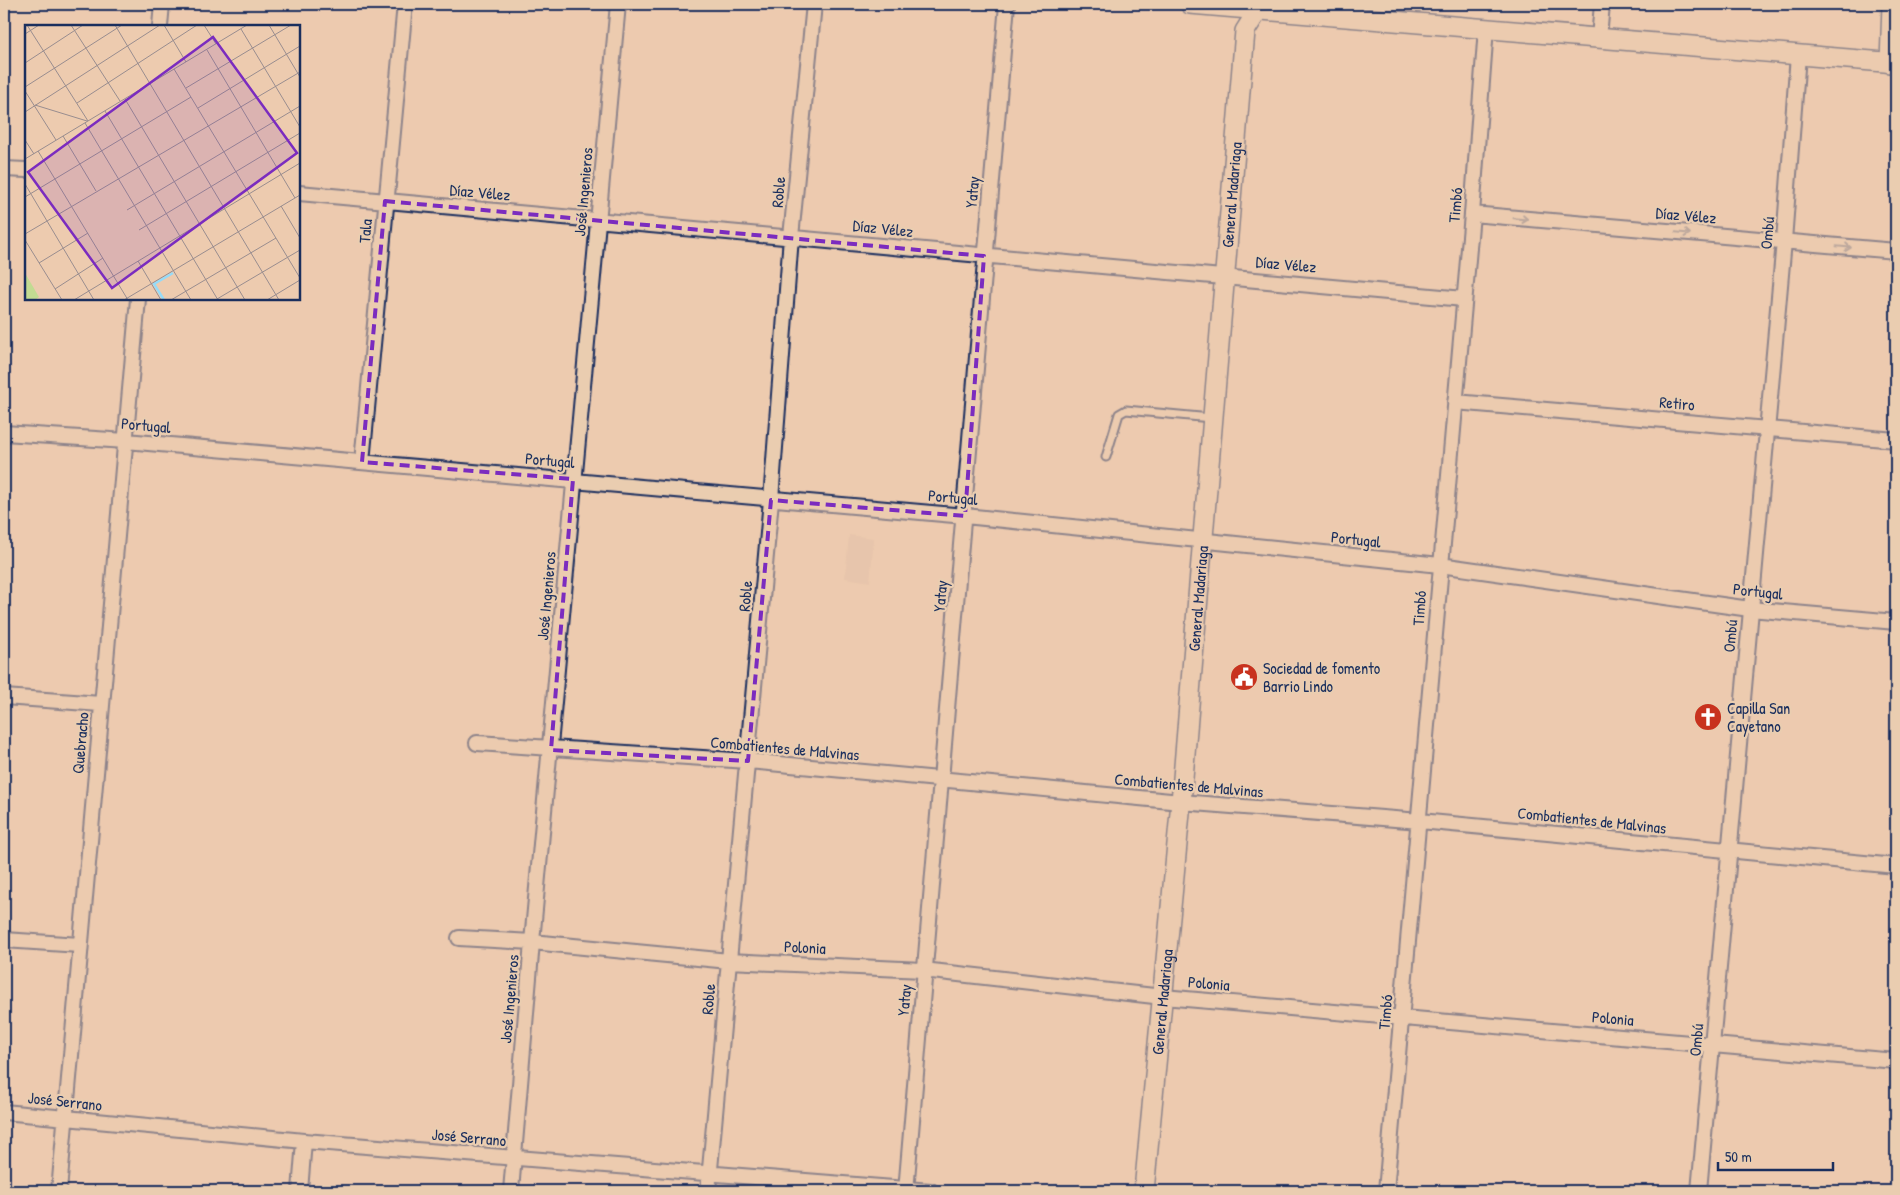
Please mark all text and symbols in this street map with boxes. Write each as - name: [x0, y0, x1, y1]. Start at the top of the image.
- inset map: [25, 25, 300, 300]
- street label: General Madariaga: [1216, 141, 1247, 249]
- street label: José Ingenieros: [568, 147, 598, 237]
- street label: Roble: [766, 175, 790, 208]
- street label: Yatay: [960, 175, 984, 209]
- street label: Díaz Vélez: [449, 178, 511, 206]
- street label: Timbó: [1443, 186, 1468, 223]
- street label: Díaz Vélez: [1655, 201, 1717, 229]
- street label: Díaz Vélez: [852, 214, 915, 242]
- one-way arrow: [1512, 214, 1528, 223]
- street label: Ombú: [1755, 215, 1779, 250]
- street label: Tala: [353, 218, 377, 244]
- one-way arrow: [1674, 228, 1690, 237]
- one-way arrow: [1836, 242, 1852, 251]
- street label: Díaz Vélez: [1255, 250, 1317, 278]
- street label: Retiro: [1658, 391, 1696, 416]
- street label: Portugal: [120, 412, 173, 438]
- street label: Portugal: [524, 447, 577, 473]
- street label: Portugal: [927, 484, 980, 510]
- street label: Portugal: [1330, 525, 1383, 553]
- street label: General Madariaga: [1183, 545, 1213, 652]
- street label: José Ingenieros: [531, 551, 561, 641]
- street label: Portugal: [1732, 577, 1785, 605]
- street label: Roble: [733, 579, 757, 612]
- street label: Yatay: [928, 579, 952, 613]
- street label: Timbó: [1407, 589, 1431, 626]
- street label: Ombú: [1718, 618, 1742, 653]
- place label: Sociedad de fomento Barrio Lindo: [1263, 657, 1381, 697]
- public building icon: Sociedad de fomento Barrio Lindo: [1229, 662, 1259, 692]
- place label: Capilla San Cayetano: [1727, 697, 1790, 737]
- church icon: Capilla San Cayetano: [1693, 702, 1723, 732]
- street label: Quebracho: [66, 711, 94, 775]
- street label: Combatientes de Malvinas: [710, 731, 860, 765]
- street label: Combatientes de Malvinas: [1114, 768, 1264, 802]
- street label: Combatientes de Malvinas: [1517, 801, 1667, 839]
- street label: Polonia: [783, 935, 827, 959]
- street label: General Madariaga: [1146, 948, 1178, 1056]
- street label: José Ingenieros: [494, 954, 524, 1044]
- street label: Polonia: [1187, 970, 1231, 996]
- street label: Roble: [696, 982, 720, 1015]
- street label: Yatay: [892, 983, 916, 1017]
- street label: Timbó: [1373, 993, 1398, 1030]
- street label: Polonia: [1591, 1005, 1635, 1031]
- street label: Ombú: [1684, 1022, 1708, 1057]
- street label: José Serrano: [27, 1086, 104, 1116]
- street label: José Serrano: [431, 1123, 508, 1151]
- scale bar: [1718, 1140, 1832, 1172]
- text: 50 m: [1725, 1146, 1752, 1167]

